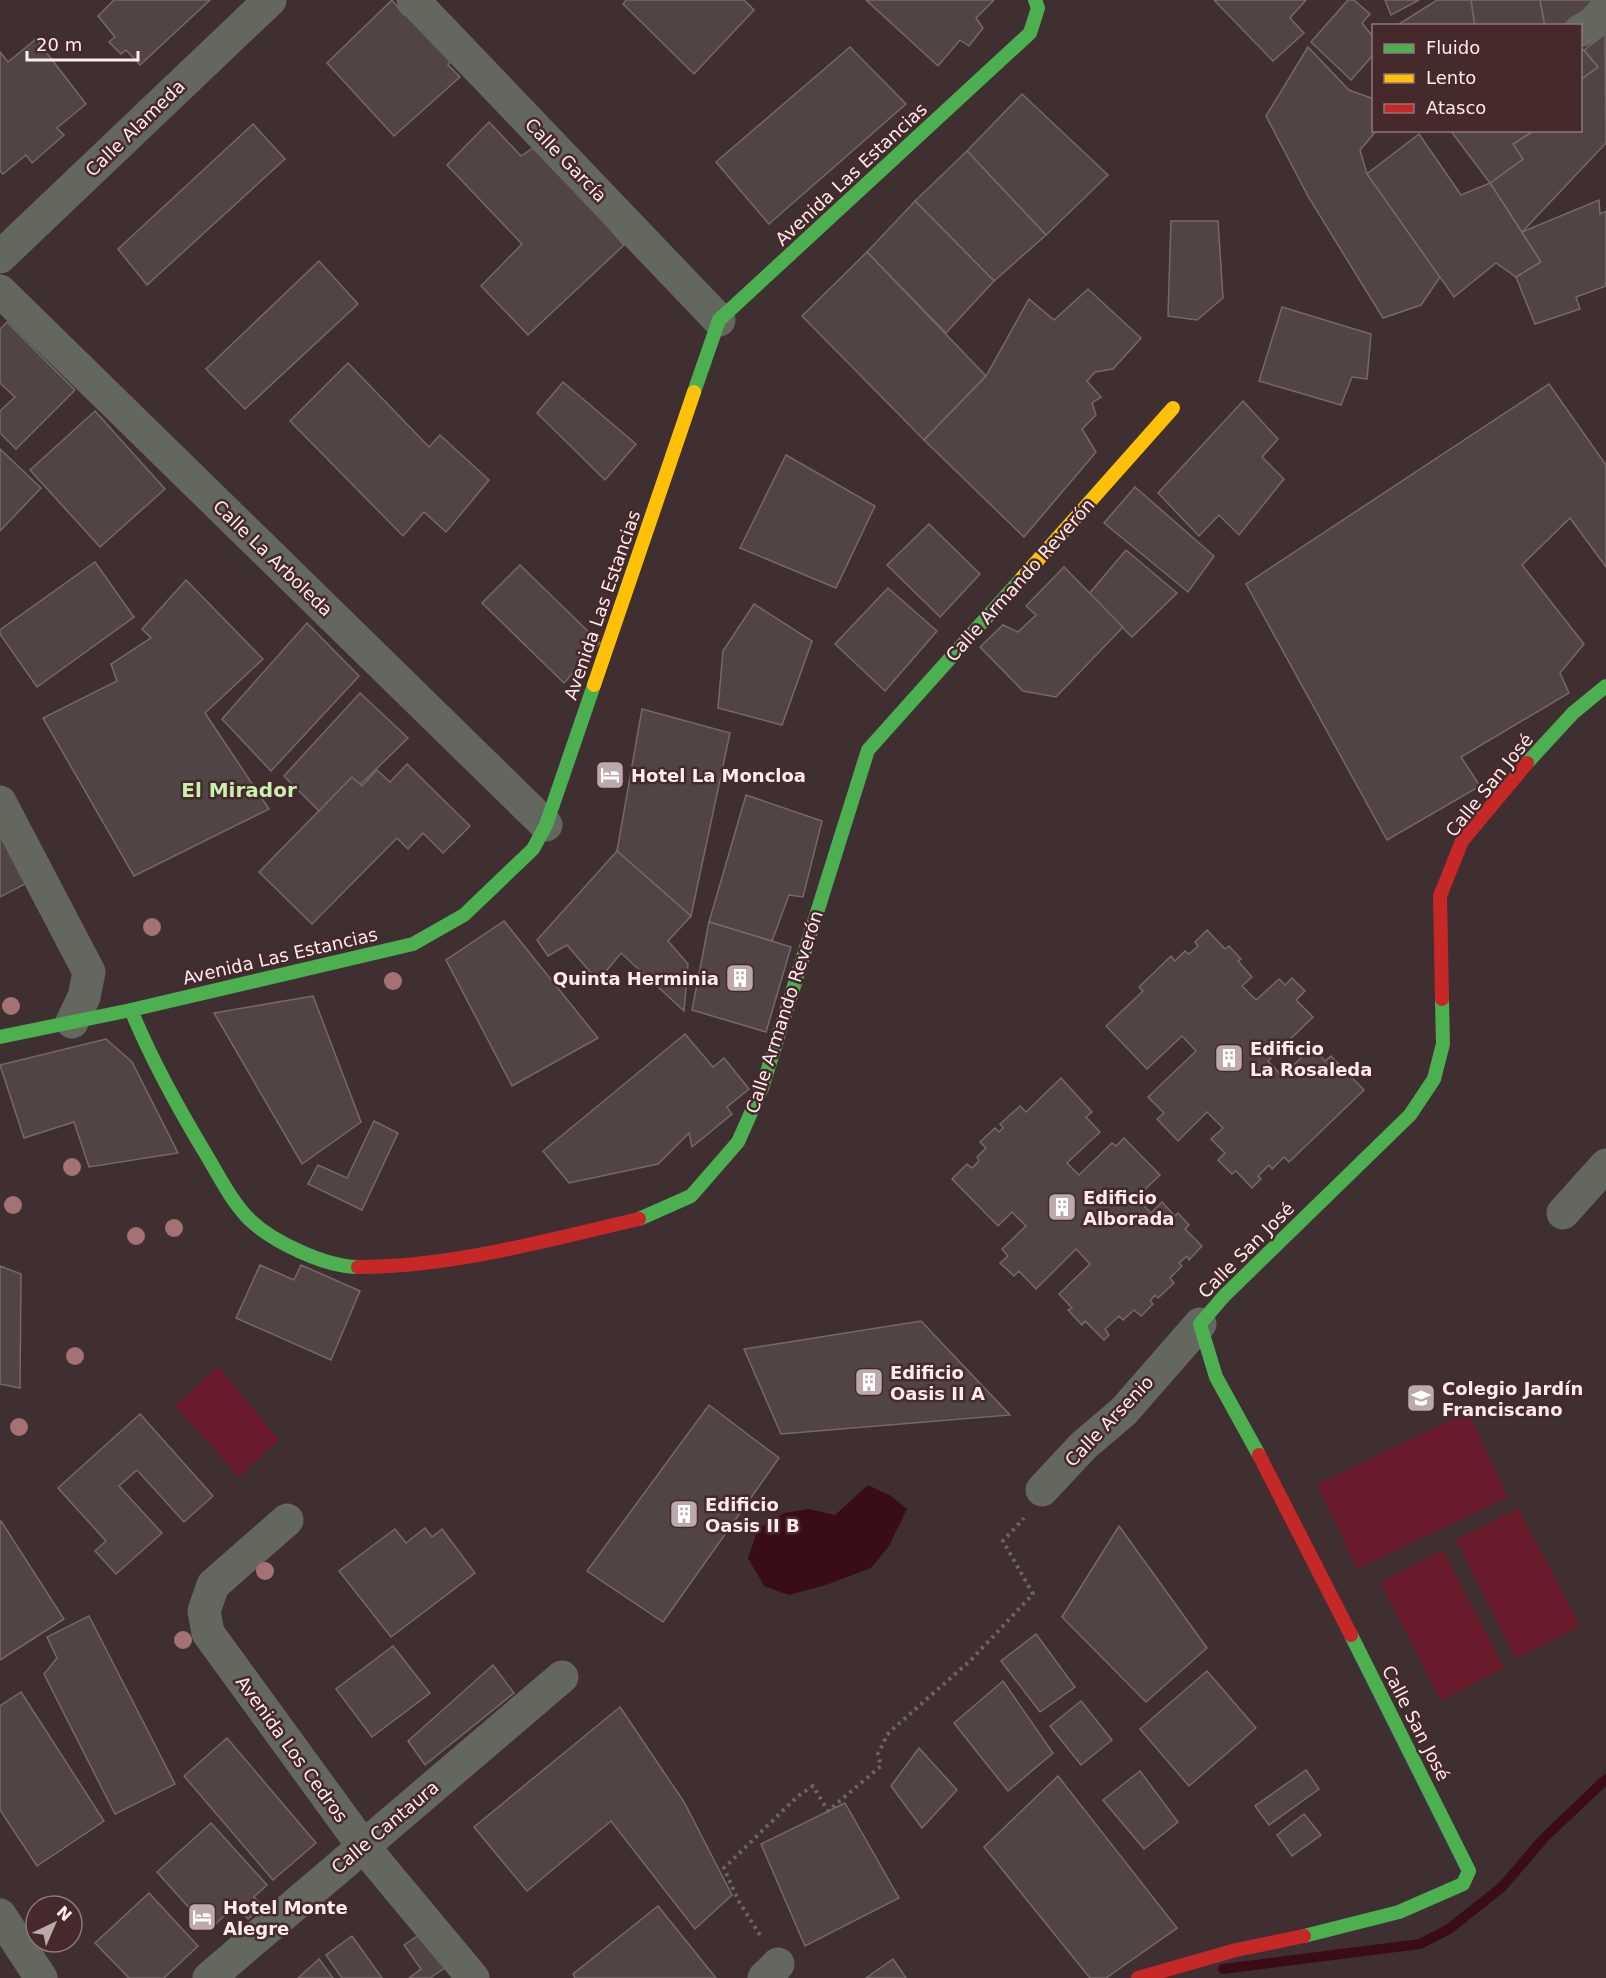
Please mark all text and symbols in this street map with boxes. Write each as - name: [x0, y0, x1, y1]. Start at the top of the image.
- scale bar: [27, 24, 138, 62]
- legend: [1372, 24, 1582, 132]
- text: 20 m: [36, 34, 82, 55]
- text: Fluido: [1426, 37, 1480, 58]
- text: Lento: [1426, 67, 1476, 88]
- street label: Calle Alameda: [81, 75, 189, 181]
- text: Atasco: [1426, 97, 1486, 118]
- street label: Avenida Las Estancias: [771, 98, 931, 250]
- street label: Calle García: [521, 114, 611, 206]
- street label: Calle Armando Reverón: [941, 494, 1099, 666]
- street label: Calle La Arboleda: [209, 496, 337, 620]
- street label: Avenida Las Estancias: [560, 507, 644, 703]
- street label: Calle San José: [1441, 729, 1537, 841]
- hotel icon: Hotel La Moncloa: [594, 759, 626, 791]
- place label: Hotel La Moncloa: [631, 765, 806, 786]
- district label: El Mirador: [181, 778, 297, 802]
- street label: Calle Armando Reverón: [741, 908, 827, 1116]
- street label: Avenida Las Estancias: [181, 923, 379, 989]
- building icon: Quinta Herminia: [724, 962, 756, 994]
- place label: Quinta Herminia: [553, 968, 719, 989]
- place label: Edificio La Rosaleda: [1250, 1038, 1372, 1080]
- building icon: Edificio La Rosaleda: [1213, 1042, 1245, 1074]
- place label: Edificio Alborada: [1083, 1187, 1174, 1229]
- building icon: Edificio Alborada: [1046, 1191, 1078, 1223]
- street label: Calle San José: [1194, 1198, 1298, 1302]
- place label: Edificio Oasis II A: [890, 1362, 985, 1404]
- building icon: Edificio Oasis II A: [853, 1366, 885, 1398]
- street label: Calle Arsenio: [1060, 1371, 1158, 1471]
- place label: Colegio Jardín Franciscano: [1442, 1378, 1583, 1420]
- school or university icon: Colegio Jardín Franciscano: [1405, 1382, 1437, 1414]
- place label: Edificio Oasis II B: [705, 1494, 800, 1536]
- building icon: Edificio Oasis II B: [668, 1498, 700, 1530]
- street label: Calle San José: [1378, 1662, 1454, 1784]
- street label: Avenida Los Cedros: [232, 1672, 352, 1826]
- street label: Calle Cantaura: [327, 1776, 443, 1878]
- north arrow: [24, 1894, 84, 1954]
- place label: Hotel Monte Alegre: [223, 1897, 348, 1939]
- hotel icon: Hotel Monte Alegre: [186, 1901, 218, 1933]
- text: N: [53, 1902, 75, 1925]

